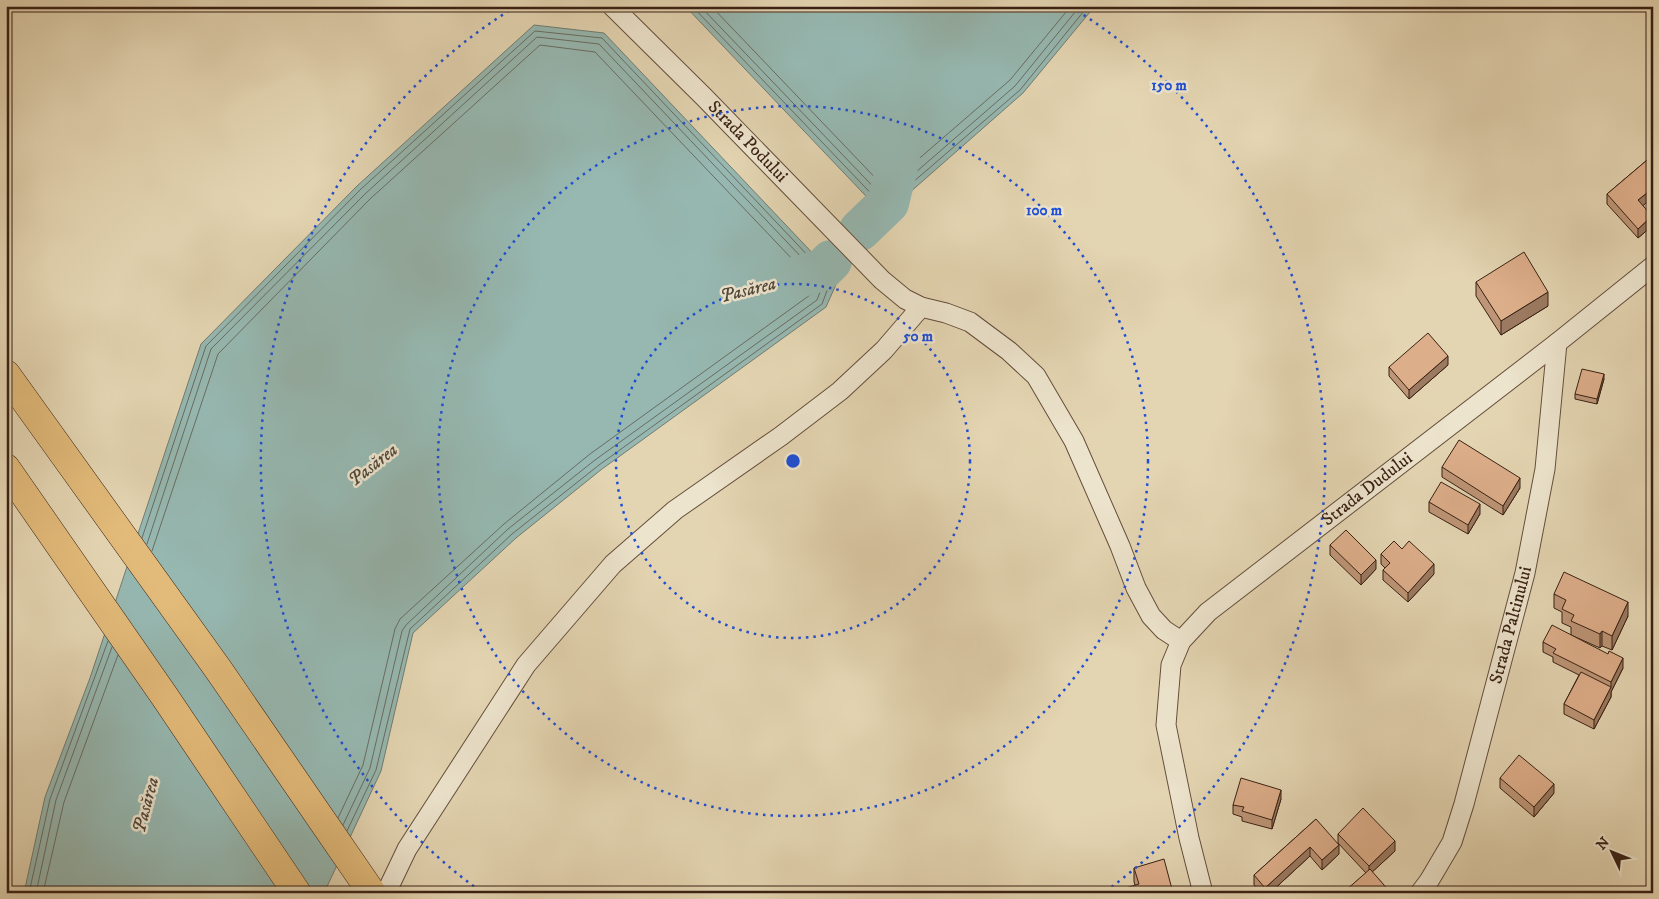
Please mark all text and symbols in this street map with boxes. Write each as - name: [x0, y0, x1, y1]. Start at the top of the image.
- text: 150 m: [1151, 76, 1187, 95]
- street label: Strada Podului: [703, 96, 792, 187]
- text: 100 m: [1026, 201, 1063, 220]
- water label: Pasărea: [718, 272, 778, 308]
- text: 50 m: [902, 327, 934, 346]
- water label: Pasărea: [344, 438, 402, 492]
- street label: Strada Dudului: [1318, 447, 1417, 531]
- centre of rings: [784, 452, 802, 470]
- street label: Strada Paltinului: [1485, 565, 1537, 686]
- water label: Pasărea: [128, 775, 164, 835]
- north arrow: [1586, 826, 1636, 876]
- text: N: [1593, 833, 1614, 854]

